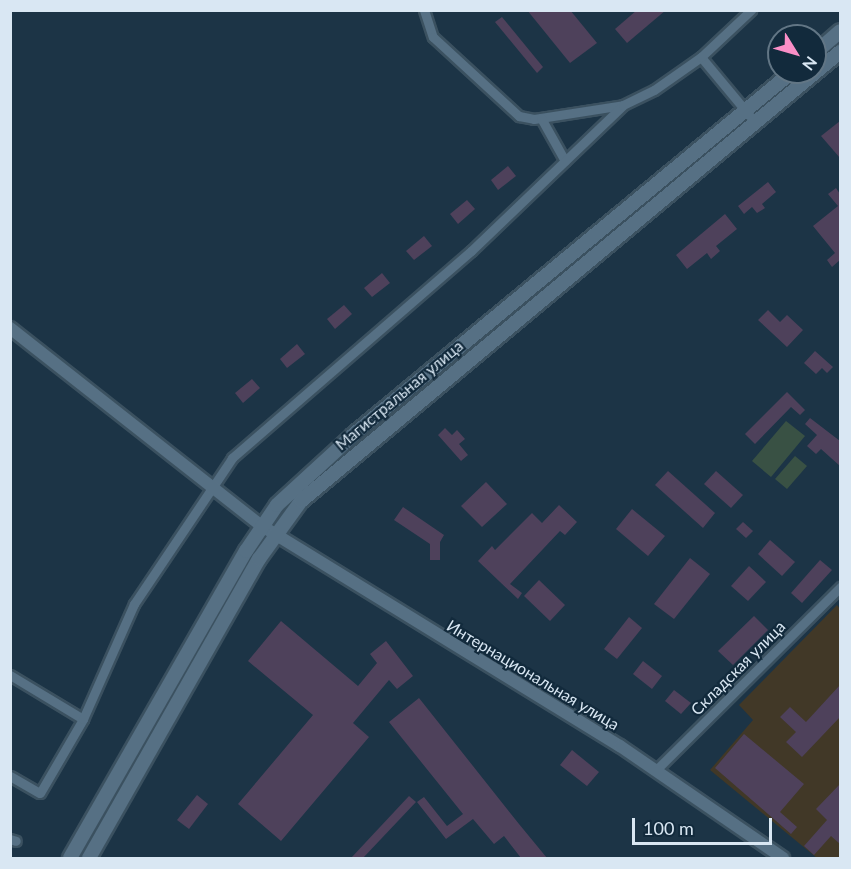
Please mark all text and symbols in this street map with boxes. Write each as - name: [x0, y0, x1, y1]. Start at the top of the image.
- north arrow: [767, 24, 827, 84]
- text: N: [799, 53, 821, 75]
- street label: Магистральная улица: [331, 336, 467, 454]
- street label: Интернациональная улица: [443, 616, 623, 734]
- street label: Складская улица: [687, 617, 789, 719]
- scale bar: [635, 806, 774, 844]
- text: 100 m: [643, 817, 694, 839]

